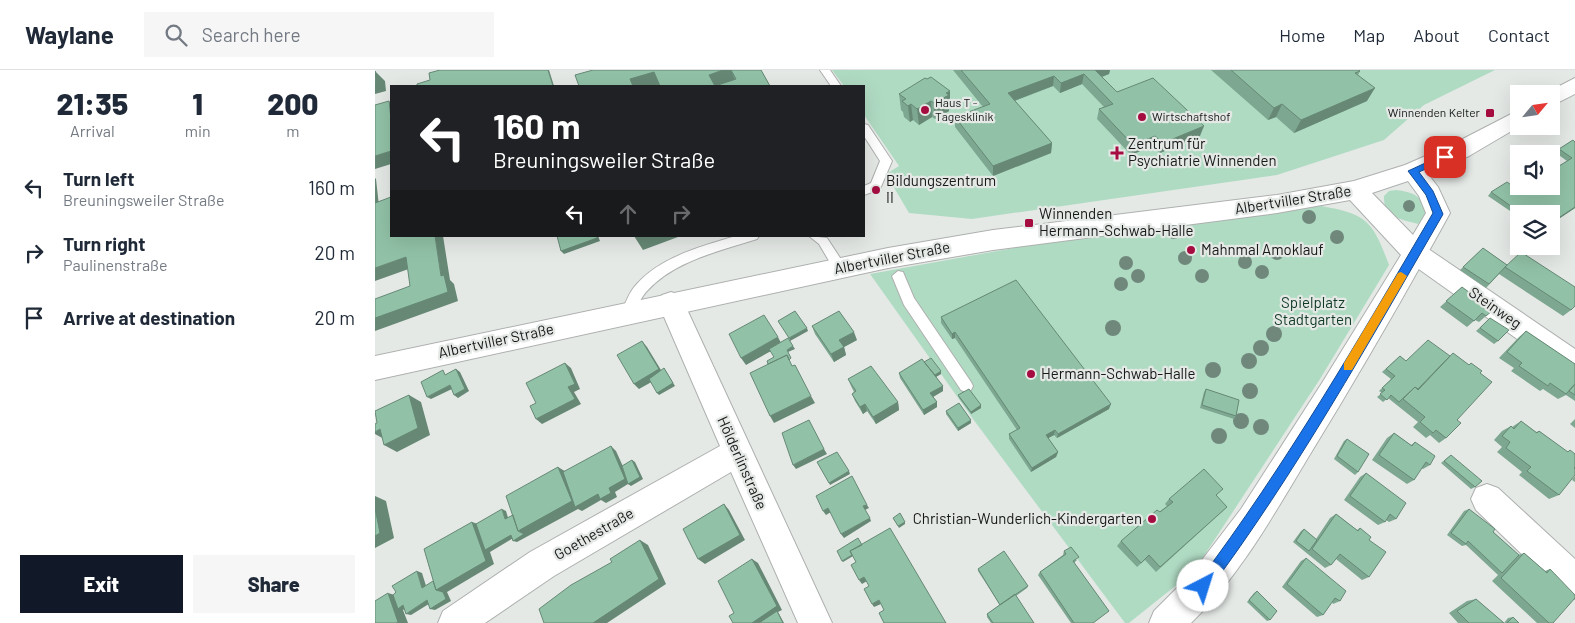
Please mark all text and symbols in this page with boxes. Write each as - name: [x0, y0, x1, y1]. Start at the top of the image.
- search box: [144, 12, 494, 57]
- text: Waylane: [25, 20, 114, 49]
- icon: search: [162, 21, 190, 49]
- text: Search here: [202, 23, 301, 46]
- text: Home: [1279, 24, 1325, 46]
- text: Map: [1353, 24, 1385, 46]
- text: About: [1413, 24, 1460, 46]
- text: Contact: [1488, 24, 1550, 46]
- text: 21:35: [57, 85, 128, 121]
- text: 1: [192, 85, 203, 121]
- text: 200: [267, 85, 318, 121]
- north arrow: [1510, 85, 1560, 135]
- map controls: [1510, 85, 1560, 255]
- place label: Haus T - Tagesklinik: [935, 95, 994, 123]
- text: 160 m: [493, 104, 580, 146]
- marker: Haus T - Tagesklinik: [919, 104, 931, 116]
- icon: left: [410, 105, 475, 170]
- place label: Winnenden Kelter: [1388, 105, 1481, 119]
- marker: Winnenden Kelter: [1484, 107, 1496, 119]
- place label: Wirtschaftshof: [1152, 109, 1231, 123]
- marker: Wirtschaftshof: [1136, 111, 1148, 123]
- text: Arrival: [70, 121, 115, 140]
- text: min: [185, 121, 211, 140]
- text: m: [286, 121, 299, 140]
- place label: Zentrum für Psychiatrie Winnenden: [1128, 134, 1277, 169]
- pin: [1424, 136, 1466, 178]
- icon: arrive: [1431, 143, 1459, 171]
- button: sound: [1510, 145, 1560, 195]
- text: Breuningsweiler Straße: [493, 146, 715, 172]
- marker: Zentrum für Psychiatrie Winnenden: [1110, 146, 1124, 160]
- text: Turn left: [63, 167, 134, 190]
- place label: Bildungszentrum II: [886, 171, 996, 206]
- icon: left: [20, 174, 48, 202]
- text: 160 m: [308, 176, 355, 199]
- street label: Albertviller Straße: [1233, 181, 1352, 217]
- marker: Bildungszentrum II: [870, 184, 882, 196]
- text: Breuningsweiler Straße: [63, 190, 225, 209]
- icon: left: [561, 200, 589, 228]
- icon: ahead: [614, 200, 642, 228]
- icon: right: [667, 200, 695, 228]
- place label: Winnenden Hermann-Schwab-Halle: [1039, 204, 1194, 239]
- button: layers: [1510, 205, 1560, 255]
- marker: Winnenden Hermann-Schwab-Halle: [1023, 217, 1035, 229]
- text: Turn right: [63, 232, 145, 255]
- street label: Albertviller Straße: [832, 237, 951, 277]
- icon: right: [20, 239, 48, 267]
- place label: Mahnmal Amoklauf: [1201, 240, 1324, 258]
- text: 20 m: [315, 241, 355, 264]
- marker: Mahnmal Amoklauf: [1185, 244, 1197, 256]
- text: Paulinenstraße: [63, 255, 168, 274]
- street label: Steinweg: [1466, 282, 1525, 332]
- park label: Spielplatz Stadtgarten: [1274, 293, 1352, 328]
- icon: arrive: [20, 304, 48, 332]
- text: Arrive at destination: [63, 306, 235, 329]
- text: 20 m: [315, 306, 355, 329]
- street label: Albertviller Straße: [436, 319, 555, 361]
- place label: Hermann-Schwab-Halle: [1041, 364, 1196, 382]
- marker: Hermann-Schwab-Halle: [1025, 368, 1037, 380]
- street label: Hölderlinstraße: [714, 413, 772, 512]
- street label: Goethestraße: [551, 503, 636, 563]
- place label: Christian-Wunderlich-Kindergarten: [913, 509, 1142, 527]
- marker: Christian-Wunderlich-Kindergarten: [1146, 513, 1158, 525]
- button: Exit: [20, 555, 183, 613]
- button: Share: [193, 555, 355, 613]
- position arrow: [1176, 559, 1228, 611]

